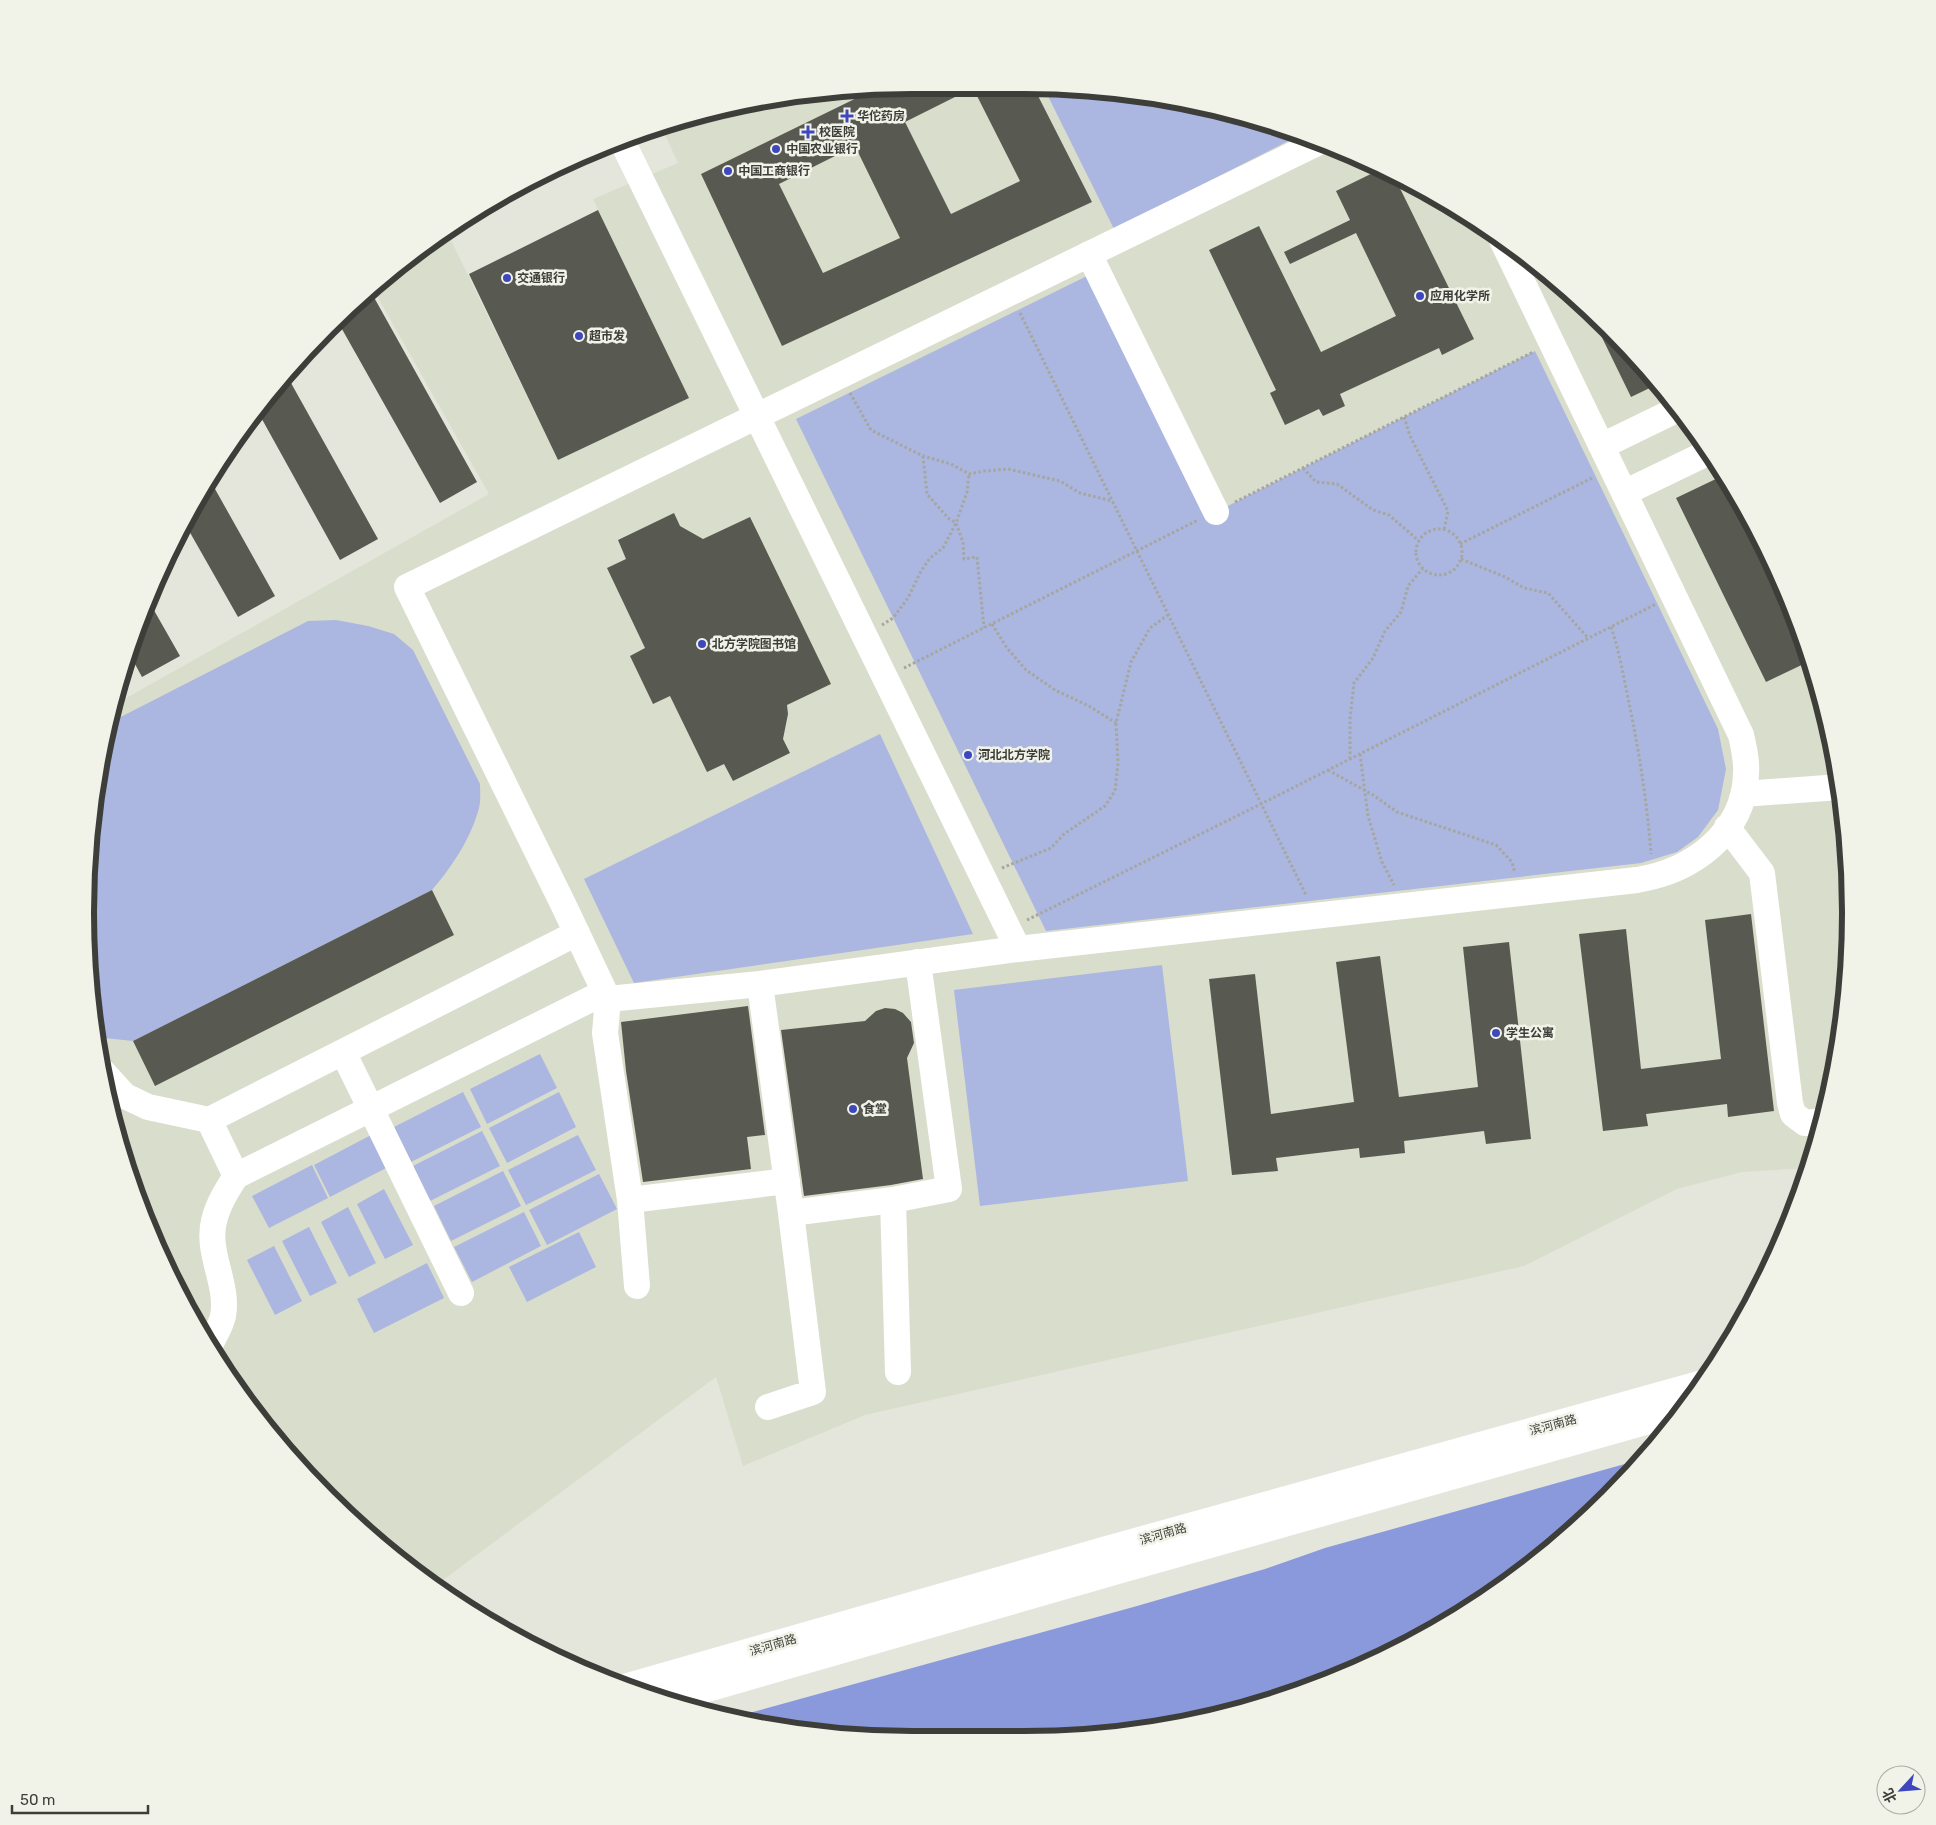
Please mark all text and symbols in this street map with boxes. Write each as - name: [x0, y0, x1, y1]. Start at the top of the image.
- place label: 华佗药房: [857, 109, 905, 123]
- marker: 华佗药房: [841, 110, 853, 122]
- marker: 校医院: [801, 125, 815, 139]
- place label: 校医院: [819, 125, 855, 139]
- place label: 中国农业银行: [786, 142, 858, 156]
- marker: 中国农业银行: [770, 143, 782, 155]
- place label: 中国工商银行: [738, 164, 810, 178]
- marker: 中国工商银行: [722, 165, 734, 177]
- place label: 交通银行: [517, 271, 565, 285]
- marker: 交通银行: [501, 272, 513, 284]
- place label: 应用化学所: [1430, 289, 1490, 303]
- marker: 应用化学所: [1414, 290, 1426, 302]
- place label: 超市发: [589, 329, 625, 343]
- marker: 超市发: [573, 330, 585, 342]
- place label: 北方学院图书馆: [712, 637, 796, 651]
- marker: 北方学院图书馆: [696, 638, 708, 650]
- place label: 河北北方学院: [978, 748, 1050, 762]
- marker: 河北北方学院: [962, 749, 974, 761]
- place label: 学生公寓: [1506, 1026, 1554, 1040]
- marker: 学生公寓: [1490, 1027, 1502, 1039]
- place label: 食堂: [863, 1102, 887, 1116]
- marker: 食堂: [847, 1103, 859, 1115]
- street label: 滨河南路: [1528, 1412, 1578, 1438]
- street label: 滨河南路: [1138, 1521, 1188, 1547]
- street label: 滨河南路: [748, 1632, 798, 1658]
- north arrow: [1876, 1765, 1926, 1815]
- scale bar: [12, 1782, 149, 1814]
- text: 北: [1879, 1785, 1900, 1805]
- text: 50 m: [20, 1791, 55, 1809]

